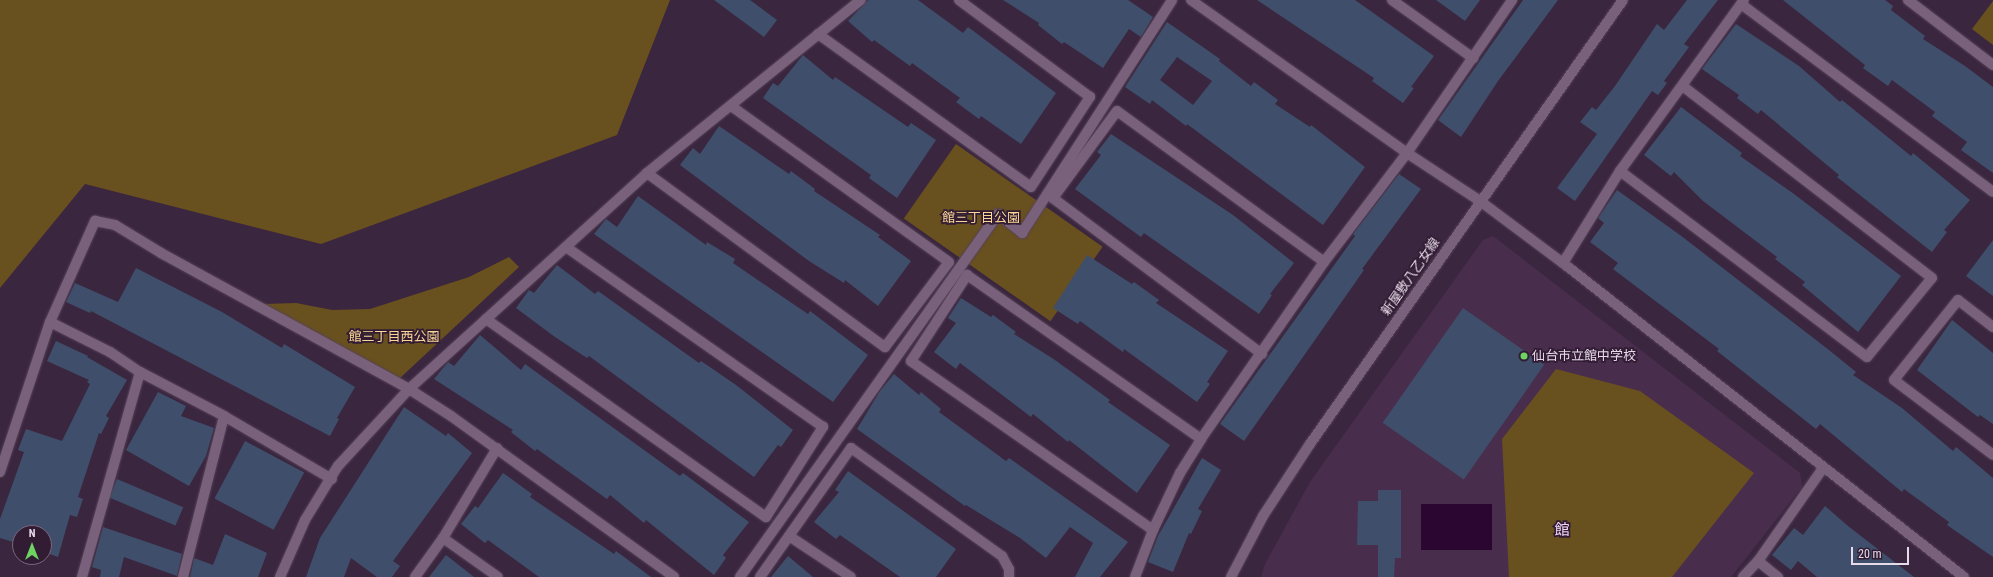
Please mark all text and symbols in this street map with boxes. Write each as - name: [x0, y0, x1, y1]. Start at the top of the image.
- park label: 館三丁目公園: [942, 210, 1020, 226]
- street label: 新屋敷八乙女線: [1379, 235, 1443, 319]
- park label: 館三丁目西公園: [349, 329, 439, 345]
- place label: 仙台市立館中学校: [1532, 348, 1636, 364]
- marker: 仙台市立館中学校: [1519, 351, 1529, 361]
- district label: 館: [1555, 522, 1569, 540]
- north arrow: [12, 525, 52, 565]
- text: N: [29, 527, 35, 540]
- scale bar: [1853, 539, 1911, 565]
- text: 20 m: [1858, 547, 1882, 561]

